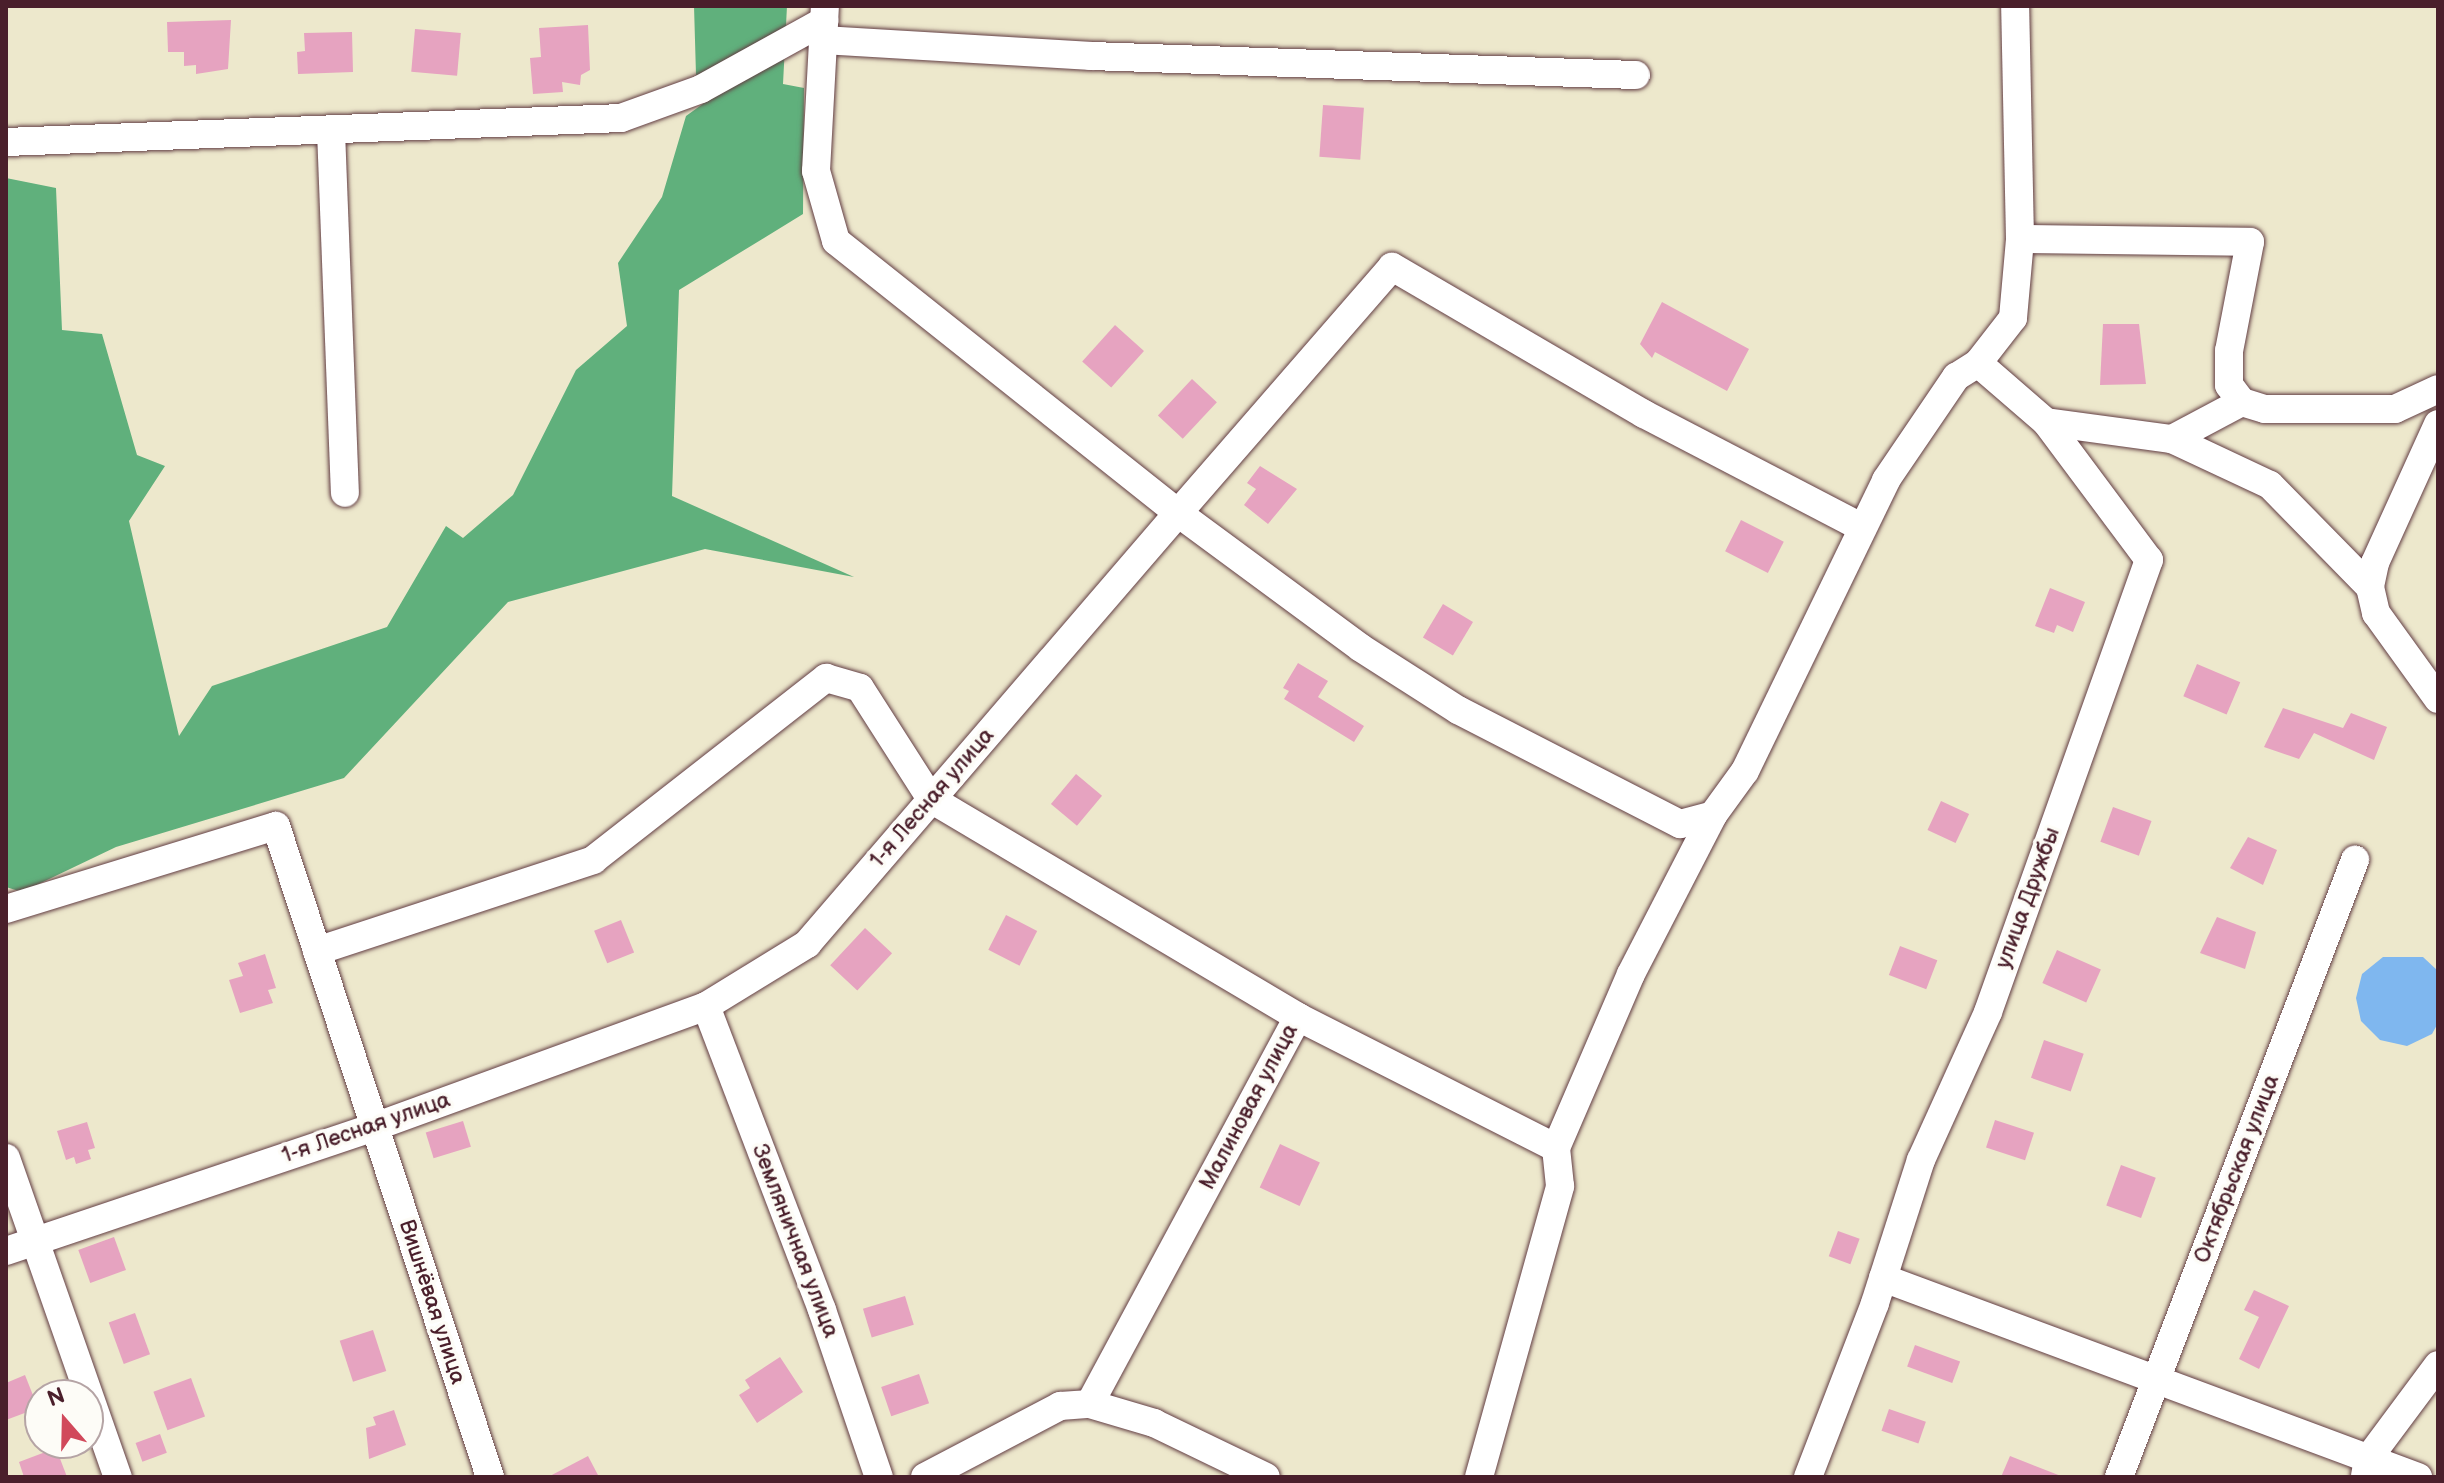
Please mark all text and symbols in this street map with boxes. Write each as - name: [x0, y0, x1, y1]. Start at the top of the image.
- street label: 1-я Лесная улица: [864, 723, 1000, 873]
- street label: улица Дружбы: [1990, 824, 2066, 972]
- street label: Малиновая улица: [1194, 1020, 1304, 1194]
- street label: Октябрьская улица: [2189, 1071, 2285, 1267]
- street label: 1-я Лесная улица: [278, 1087, 454, 1169]
- street label: Земляничная улица: [746, 1141, 844, 1341]
- street label: Вишнёвая улица: [393, 1216, 471, 1388]
- north arrow: [24, 1379, 104, 1459]
- text: N: [44, 1382, 69, 1413]

